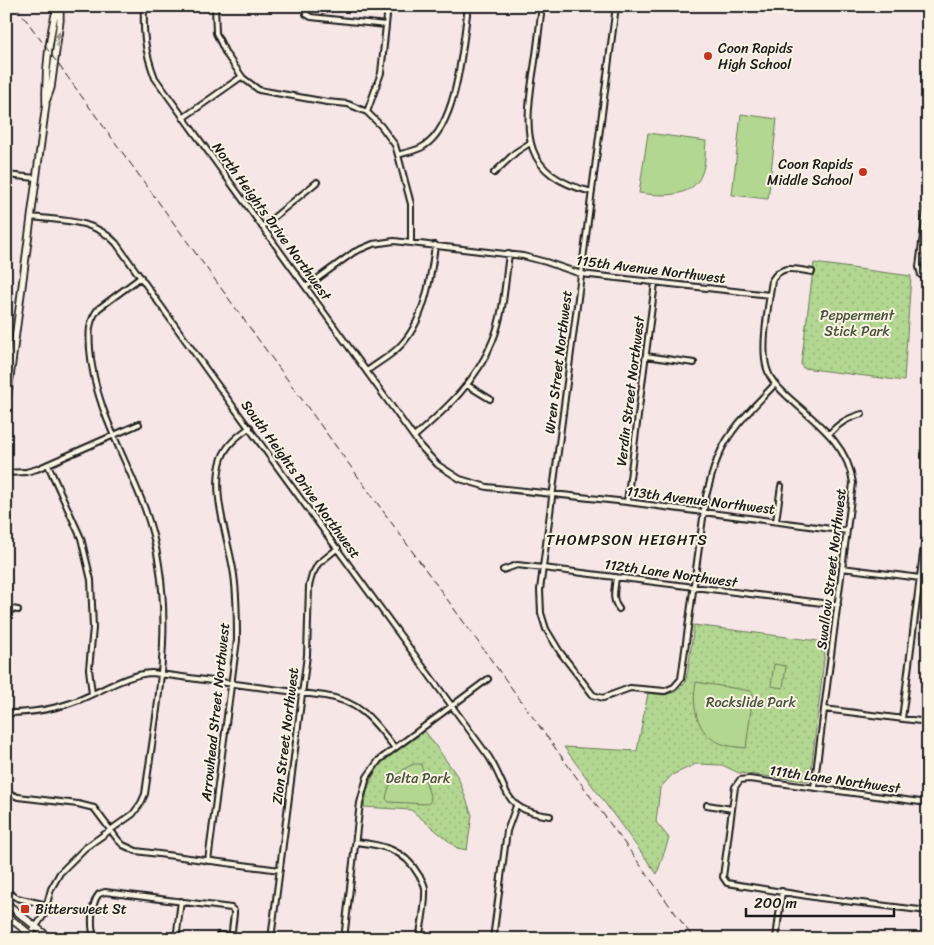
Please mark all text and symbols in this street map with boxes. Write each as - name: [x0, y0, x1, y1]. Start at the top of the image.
- one-way arrow: [54, 30, 62, 46]
- place label: Coon Rapids High School: [718, 36, 793, 77]
- marker: Coon Rapids High School: [702, 50, 714, 62]
- street label: North Heights Drive Northwest: [205, 137, 339, 307]
- place label: Coon Rapids Middle School: [767, 152, 854, 193]
- marker: Coon Rapids Middle School: [857, 166, 869, 178]
- street label: 115th Avenue Northwest: [575, 248, 727, 291]
- street label: Wren Street Northwest: [537, 289, 580, 435]
- park label: Pepperment Stick Park: [820, 303, 895, 344]
- street label: Verdin Street Northwest: [609, 313, 652, 468]
- street label: South Heights Drive Northwest: [234, 394, 367, 564]
- street label: 113th Avenue Northwest: [625, 479, 777, 522]
- street label: Swallow Street Northwest: [809, 487, 854, 651]
- district label: THOMPSON HEIGHTS: [546, 527, 708, 553]
- street label: 112th Lane Northwest: [603, 552, 740, 595]
- street label: Arrowhead Street Northwest: [194, 621, 237, 804]
- street label: Zion Street Northwest: [265, 666, 306, 806]
- park label: Rockslide Park: [706, 690, 797, 715]
- street label: 111th Lane Northwest: [768, 758, 903, 801]
- park label: Delta Park: [386, 766, 451, 791]
- scale bar: [746, 885, 894, 917]
- text: 200 m: [754, 890, 798, 916]
- place label: Bittersweet St: [35, 897, 127, 922]
- marker: Bittersweet St: [19, 903, 31, 915]

